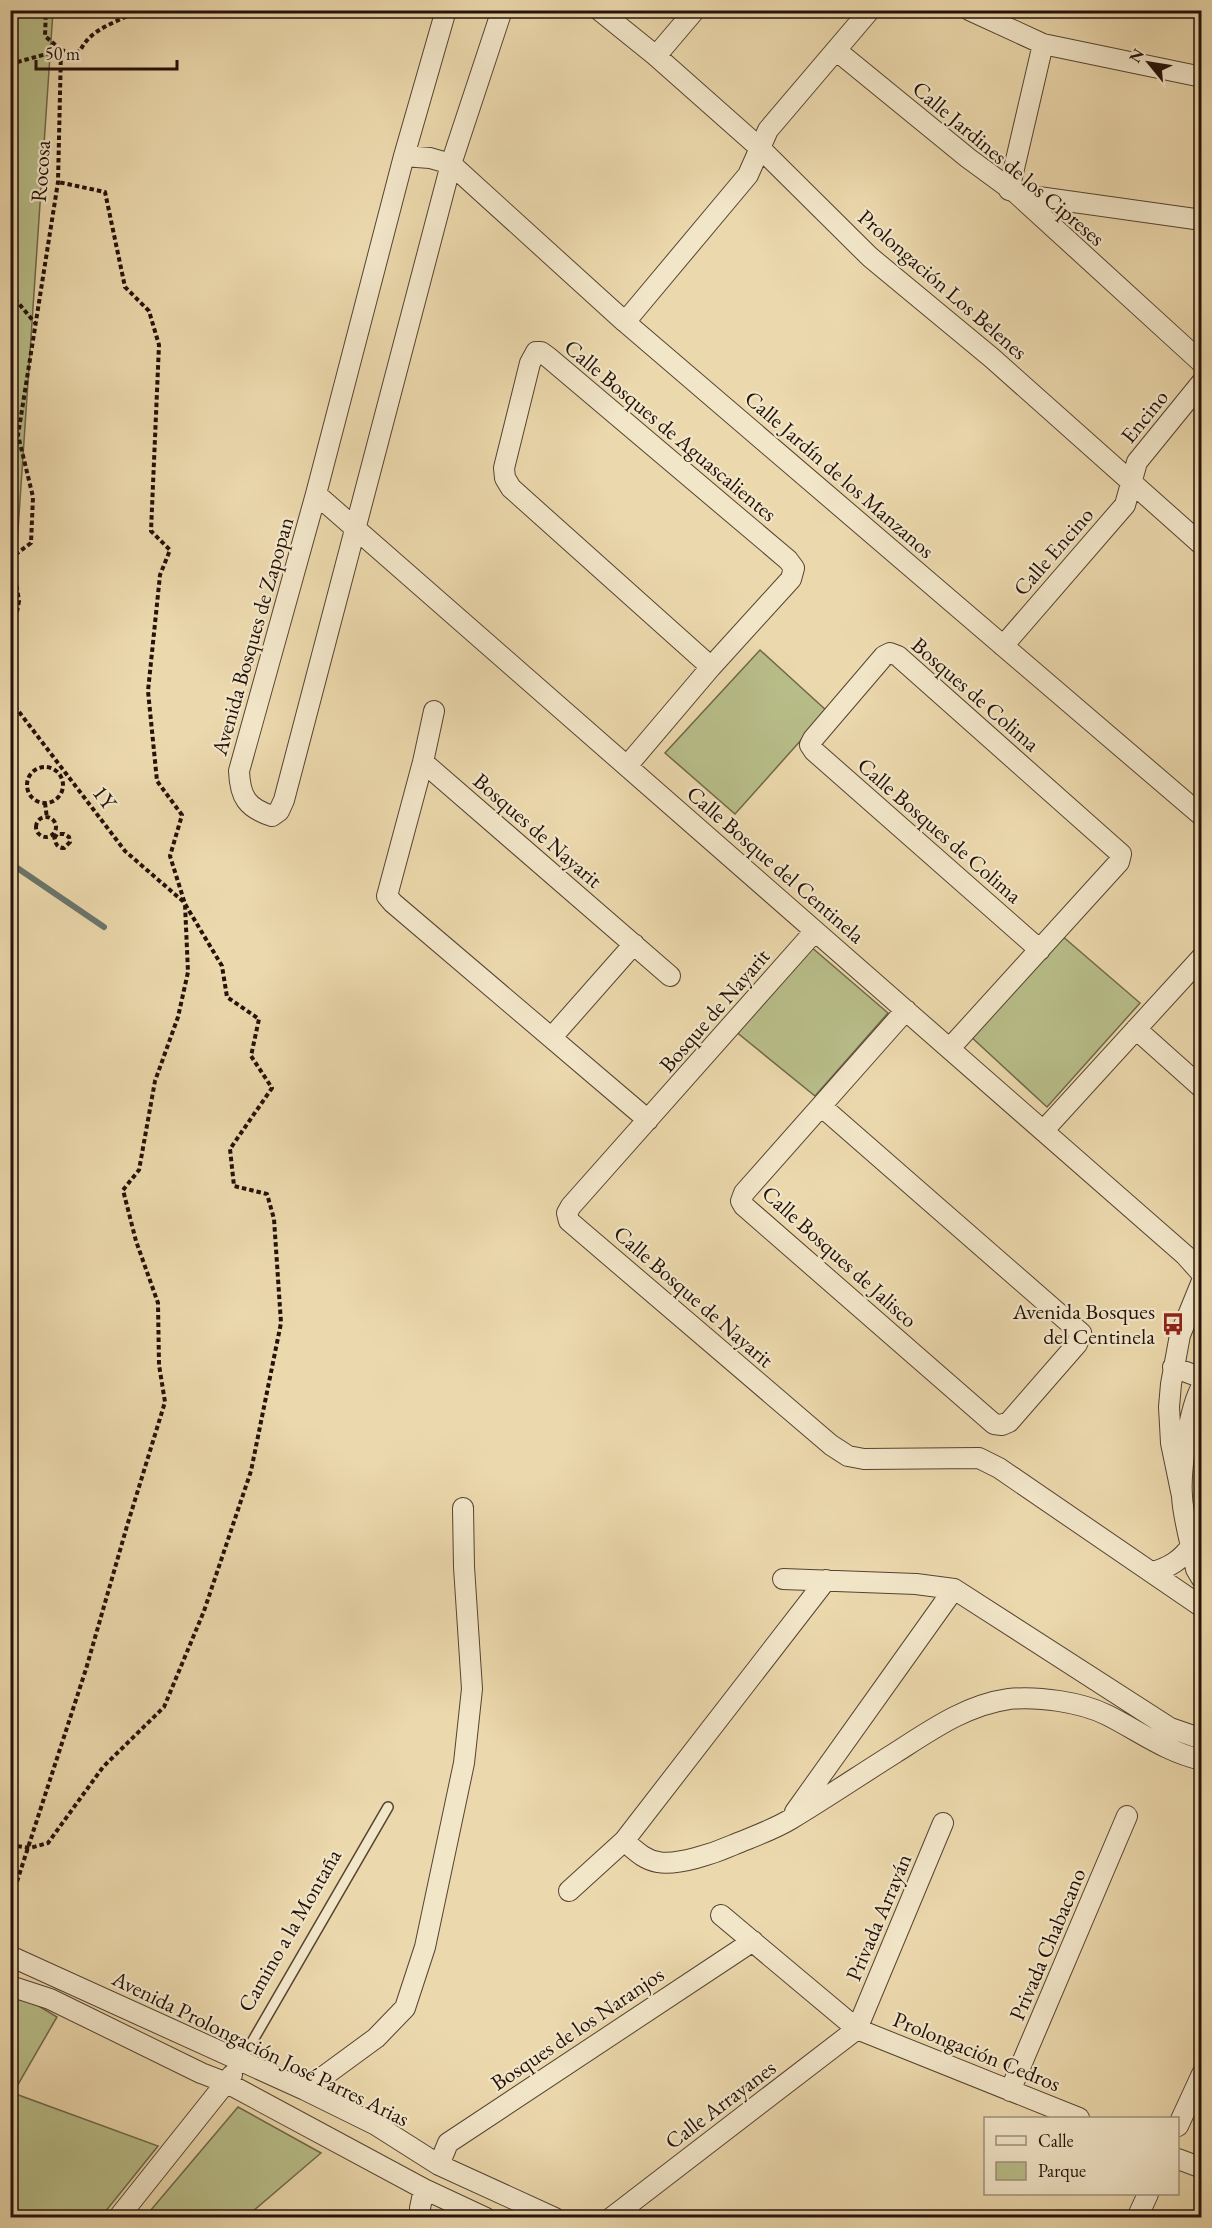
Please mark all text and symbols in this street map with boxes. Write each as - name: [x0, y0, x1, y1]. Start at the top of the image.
- scale bar: [36, 33, 177, 71]
- north arrow: [1119, 33, 1179, 93]
- text: 50 m: [45, 42, 80, 65]
- text: N: [1124, 45, 1149, 67]
- street label: Calle Jardines de los Cipreses: [906, 74, 1111, 252]
- street label: Rocosa: [24, 139, 57, 203]
- street label: Prolongación Los Belenes: [852, 203, 1033, 366]
- street label: Calle Bosques de Aguascalientes: [558, 333, 783, 528]
- street label: Encino: [1114, 383, 1175, 449]
- street label: Calle Jardín de los Manzanos: [739, 384, 941, 565]
- street label: Calle Encino: [1007, 501, 1100, 602]
- street label: Avenida Bosques de Zapopan: [204, 513, 301, 760]
- street label: Bosques de Colima: [905, 631, 1046, 758]
- street label: Calle Bosques de Colima: [851, 751, 1028, 910]
- street label: Bosques de Nayarit: [467, 766, 608, 894]
- street label: 1Y: [86, 779, 124, 816]
- street label: Calle Bosque del Centinela: [681, 779, 871, 950]
- street label: Bosque de Nayarit: [653, 942, 776, 1078]
- street label: Calle Bosques de Jalisco: [756, 1179, 924, 1334]
- street label: Calle Bosque de Nayarit: [608, 1219, 780, 1374]
- place label: Avenida Bosques del Centinela: [1012, 1297, 1155, 1351]
- bus stop icon: Avenida Bosques del Centinela: [1160, 1311, 1186, 1337]
- street label: Camino a la Montaña: [231, 1843, 348, 2017]
- street label: Privada Arrayán: [839, 1849, 918, 1985]
- street label: Privada Chabacano: [1002, 1864, 1093, 2025]
- street label: Bosques de los Naranjos: [485, 1960, 669, 2097]
- street label: Avenida Prolongación José Parres Arias: [107, 1963, 414, 2133]
- street label: Prolongación Cedros: [889, 2005, 1065, 2098]
- street label: Calle Arrayanes: [659, 2053, 782, 2156]
- legend: [984, 2117, 1179, 2195]
- text: Calle: [1038, 2129, 1074, 2152]
- text: Parque: [1038, 2159, 1086, 2182]

